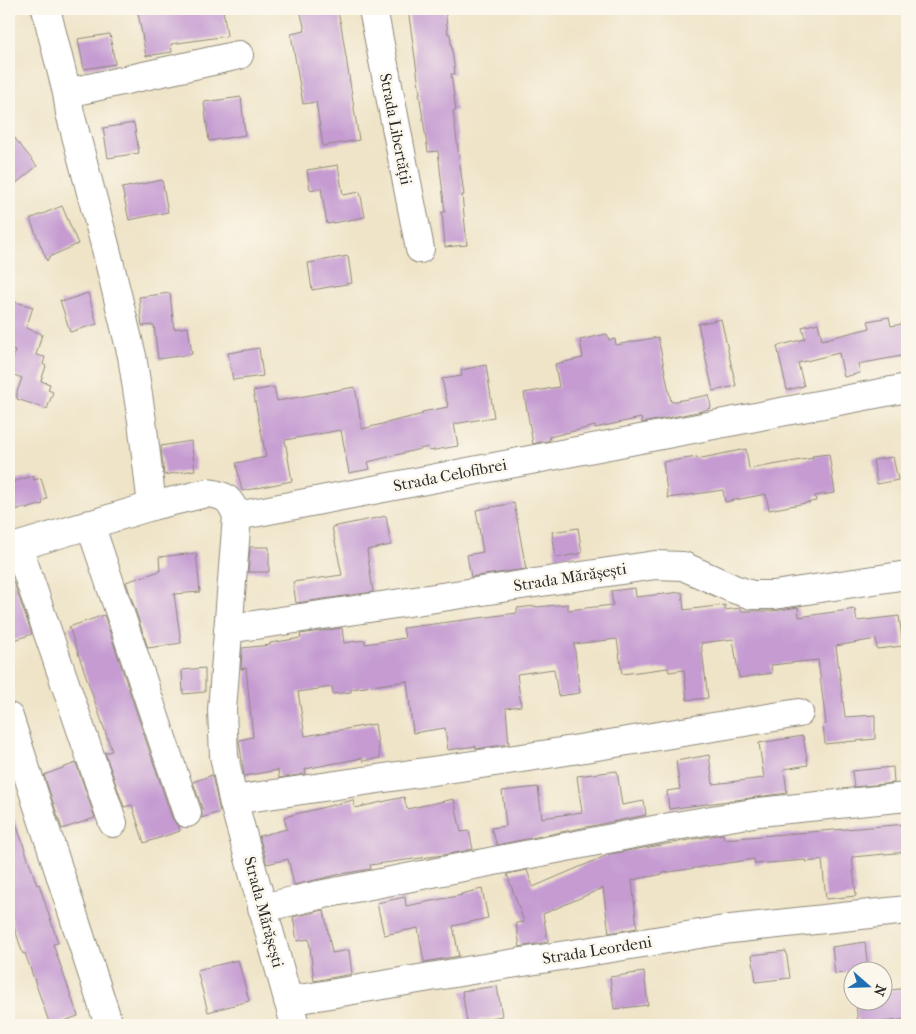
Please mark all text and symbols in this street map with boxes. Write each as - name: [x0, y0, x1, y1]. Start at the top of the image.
- street label: Strada Libertății: [375, 72, 416, 187]
- street label: Strada Celofibrei: [392, 455, 509, 495]
- street label: Strada Mărășești: [512, 559, 628, 595]
- street label: Strada Mărășești: [240, 854, 288, 970]
- street label: Strada Leordeni: [541, 932, 653, 968]
- north arrow: [844, 962, 894, 1012]
- text: N: [870, 982, 890, 999]

